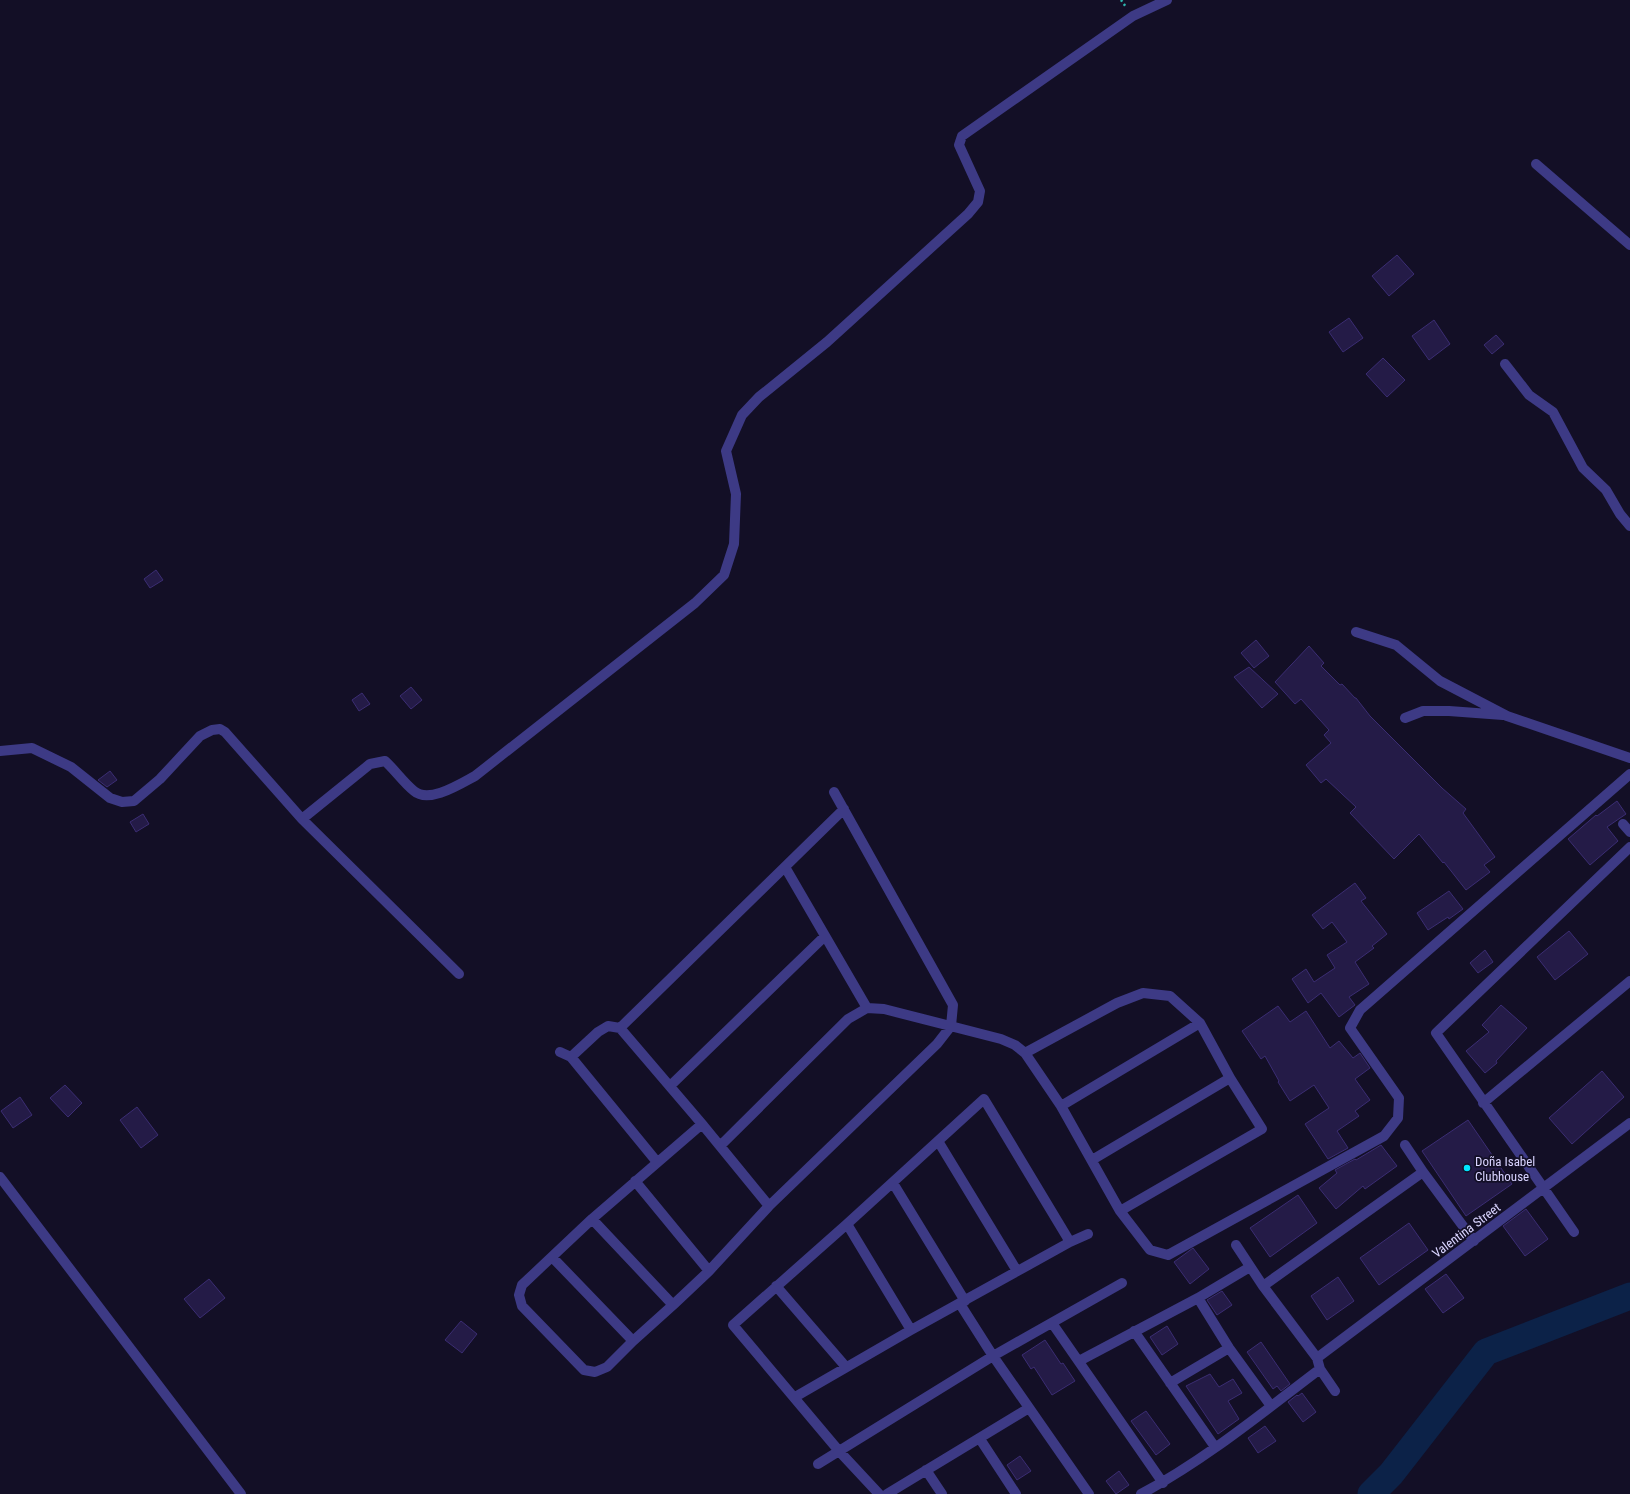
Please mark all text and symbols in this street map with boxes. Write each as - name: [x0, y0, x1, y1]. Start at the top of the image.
- place label: Doña Isabel Clubhouse: [1475, 1154, 1535, 1184]
- marker: Doña Isabel Clubhouse: [1462, 1163, 1472, 1173]
- street label: Valentina Street: [1429, 1200, 1503, 1261]

